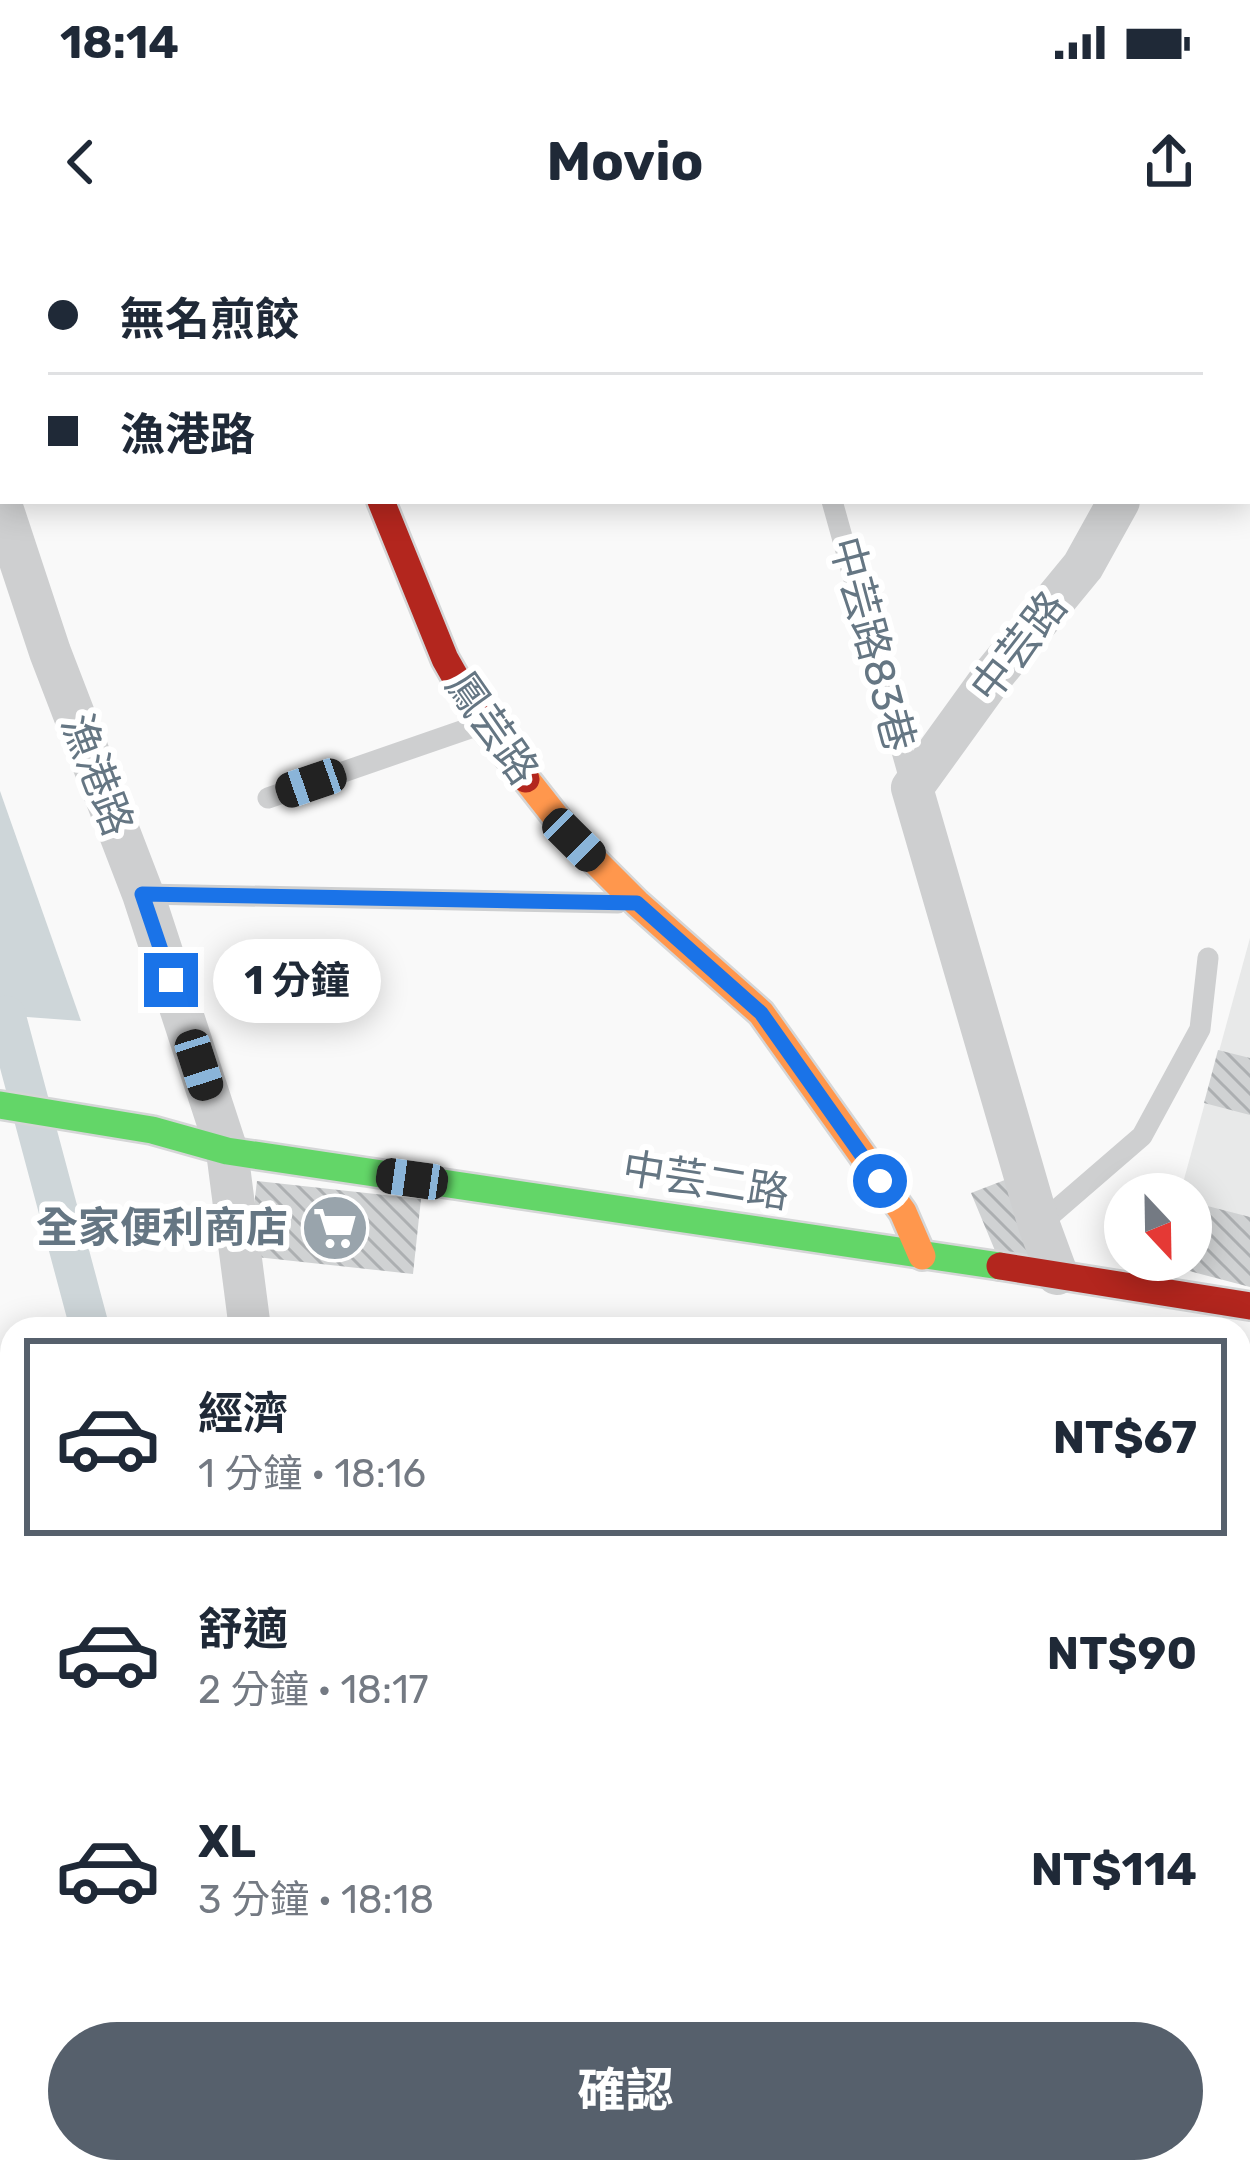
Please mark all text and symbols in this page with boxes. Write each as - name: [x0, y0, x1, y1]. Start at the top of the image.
- text: 18:14: [60, 16, 179, 69]
- icon: back: [48, 129, 114, 195]
- icon: share: [1136, 129, 1202, 195]
- text: Movio: [546, 130, 704, 194]
- text: 無名煎餃: [120, 293, 300, 346]
- text: 漁港路: [120, 408, 255, 461]
- street label: 中芸路83巷: [819, 531, 925, 757]
- street label: 中芸路: [961, 582, 1077, 712]
- street label: 鳳芸路: [435, 662, 549, 794]
- street label: 漁港路: [51, 707, 143, 843]
- car: [271, 754, 351, 812]
- car: [536, 802, 612, 878]
- callout: 1 分鐘: [213, 938, 381, 1022]
- route end: [144, 953, 198, 1007]
- text: 1 分鐘: [244, 958, 350, 1004]
- car: [171, 1025, 227, 1105]
- street label: 中芸二路: [619, 1143, 793, 1219]
- route start: [853, 1154, 907, 1208]
- car: [374, 1156, 450, 1202]
- north arrow: [1104, 1173, 1212, 1281]
- map controls: [1104, 1173, 1212, 1281]
- supermarket icon: 全家便利商店: [300, 1193, 370, 1263]
- place label: 全家便利商店: [36, 1203, 288, 1253]
- icon: car: [54, 1383, 162, 1491]
- text: 經濟: [198, 1387, 288, 1440]
- text: NT$67: [1053, 1411, 1197, 1464]
- text: 1 分鐘 · 18:16: [198, 1451, 426, 1497]
- icon: car: [54, 1599, 162, 1707]
- text: 舒適: [198, 1603, 288, 1656]
- text: NT$90: [1047, 1627, 1197, 1680]
- text: 2 分鐘 · 18:17: [198, 1667, 429, 1713]
- icon: car: [54, 1815, 162, 1923]
- text: XL: [198, 1815, 256, 1868]
- text: NT$114: [1031, 1843, 1197, 1896]
- text: 3 分鐘 · 18:18: [198, 1877, 434, 1923]
- button: 確認: [48, 2022, 1203, 2160]

